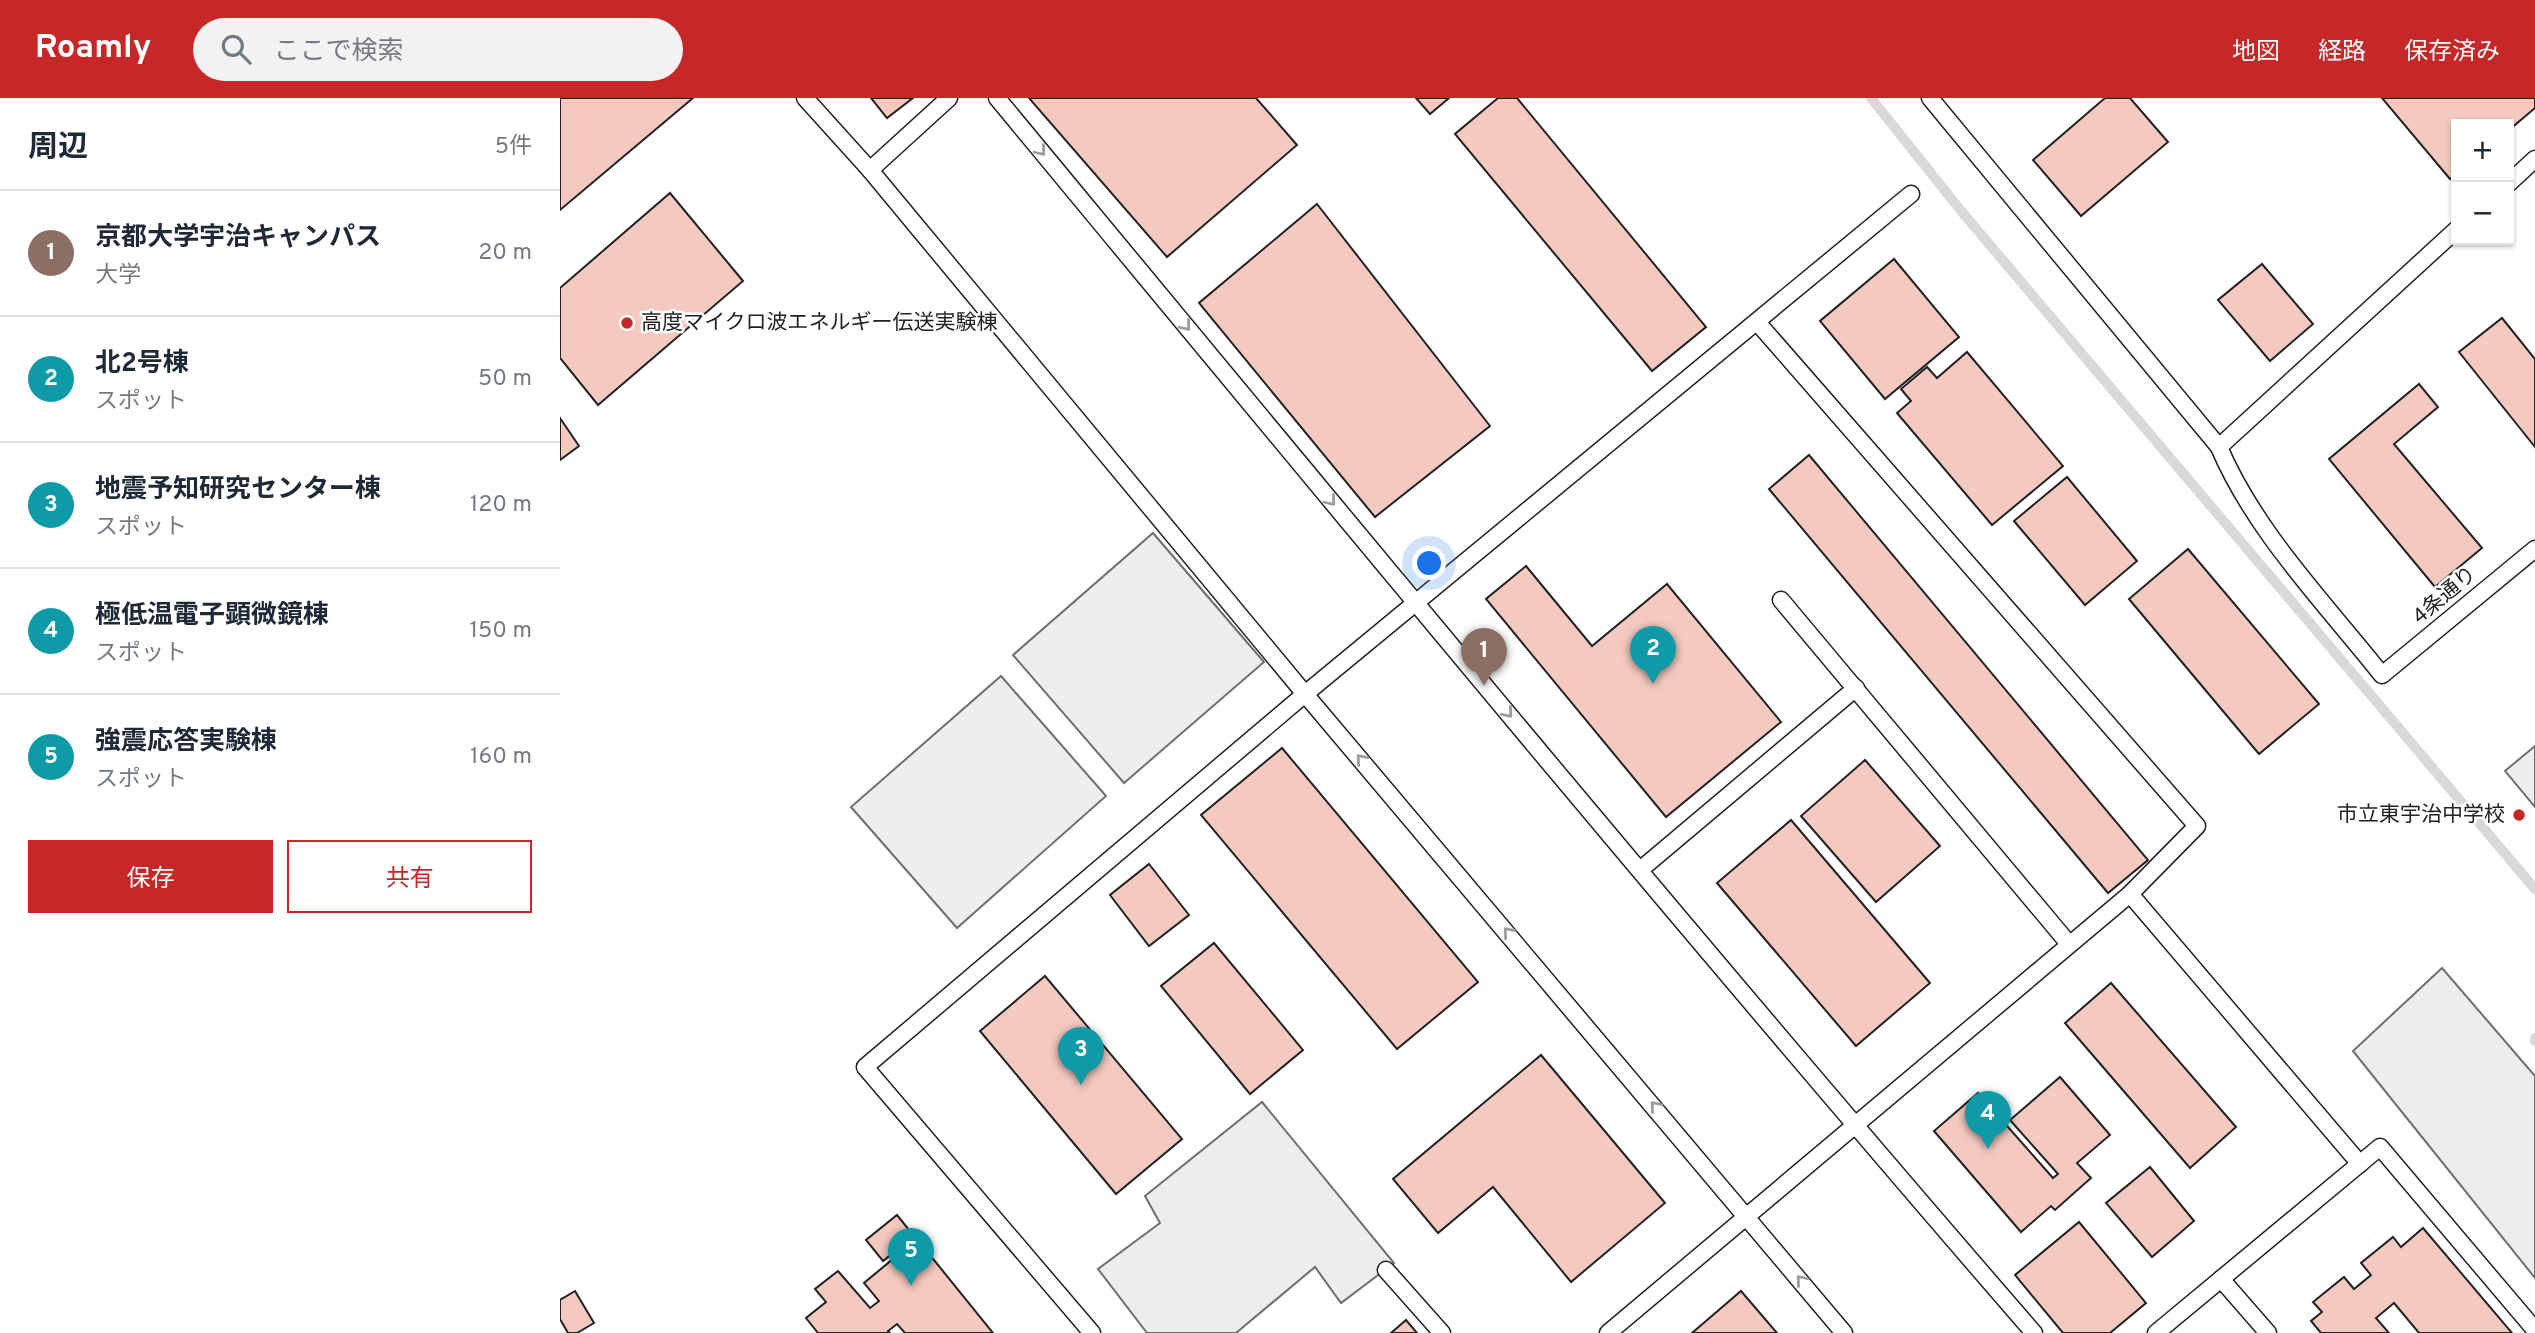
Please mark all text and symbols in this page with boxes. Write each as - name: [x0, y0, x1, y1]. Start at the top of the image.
- search box: [193, 18, 683, 81]
- text: Roamly: [35, 28, 151, 70]
- icon: search: [217, 30, 255, 68]
- text: ここで検索: [273, 36, 403, 69]
- text: 地図: [2232, 38, 2280, 68]
- text: 経路: [2318, 38, 2366, 68]
- text: 保存済み: [2404, 38, 2500, 68]
- map controls: [2451, 119, 2514, 245]
- button: +: [2451, 119, 2514, 182]
- text: 周辺: [28, 130, 88, 167]
- text: 5件: [495, 133, 532, 162]
- one-way arrow: [1033, 142, 1045, 155]
- button: −: [2451, 182, 2514, 245]
- text: 京都大学宇治キャンパス: [95, 222, 381, 255]
- text: 1: [46, 239, 56, 268]
- text: 20 m: [478, 239, 532, 268]
- text: 大学: [95, 262, 141, 291]
- place label: 高度マイクロ波エネルギー伝送実験棟: [641, 310, 998, 337]
- marker: 高度マイクロ波エネルギー伝送実験棟: [619, 315, 635, 331]
- one-way arrow: [1178, 317, 1190, 330]
- text: 北2号棟: [95, 348, 189, 381]
- text: 2: [44, 365, 58, 394]
- text: 50 m: [478, 365, 532, 394]
- text: スポット: [95, 388, 187, 417]
- text: 地震予知研究センター棟: [95, 474, 381, 507]
- text: 3: [44, 491, 58, 520]
- text: 120 m: [470, 491, 532, 520]
- one-way arrow: [1323, 492, 1335, 505]
- text: スポット: [95, 514, 187, 543]
- your location: [1412, 546, 1446, 580]
- street label: 4条通り: [2407, 561, 2483, 631]
- text: 極低温電子顕微鏡棟: [95, 600, 329, 633]
- text: 4: [44, 617, 58, 646]
- text: 150 m: [470, 617, 532, 646]
- pin: 2: [1630, 626, 1676, 684]
- pin: 1: [1461, 628, 1507, 686]
- text: スポット: [95, 640, 187, 669]
- one-way arrow: [1500, 705, 1512, 718]
- text: 強震応答実験棟: [95, 726, 277, 759]
- text: 5: [44, 743, 58, 772]
- text: 160 m: [470, 743, 532, 772]
- one-way arrow: [1356, 754, 1369, 767]
- text: スポット: [95, 766, 187, 795]
- place label: 市立東宇治中学校: [2337, 802, 2505, 829]
- marker: 市立東宇治中学校: [2511, 807, 2527, 823]
- button: 保存: [28, 840, 273, 913]
- button: 共有: [287, 840, 532, 913]
- one-way arrow: [1504, 927, 1516, 940]
- pin: 3: [1058, 1027, 1104, 1085]
- pin: 4: [1965, 1091, 2011, 1149]
- one-way arrow: [1651, 1101, 1663, 1114]
- pin: 5: [888, 1228, 934, 1286]
- one-way arrow: [1797, 1276, 1809, 1289]

